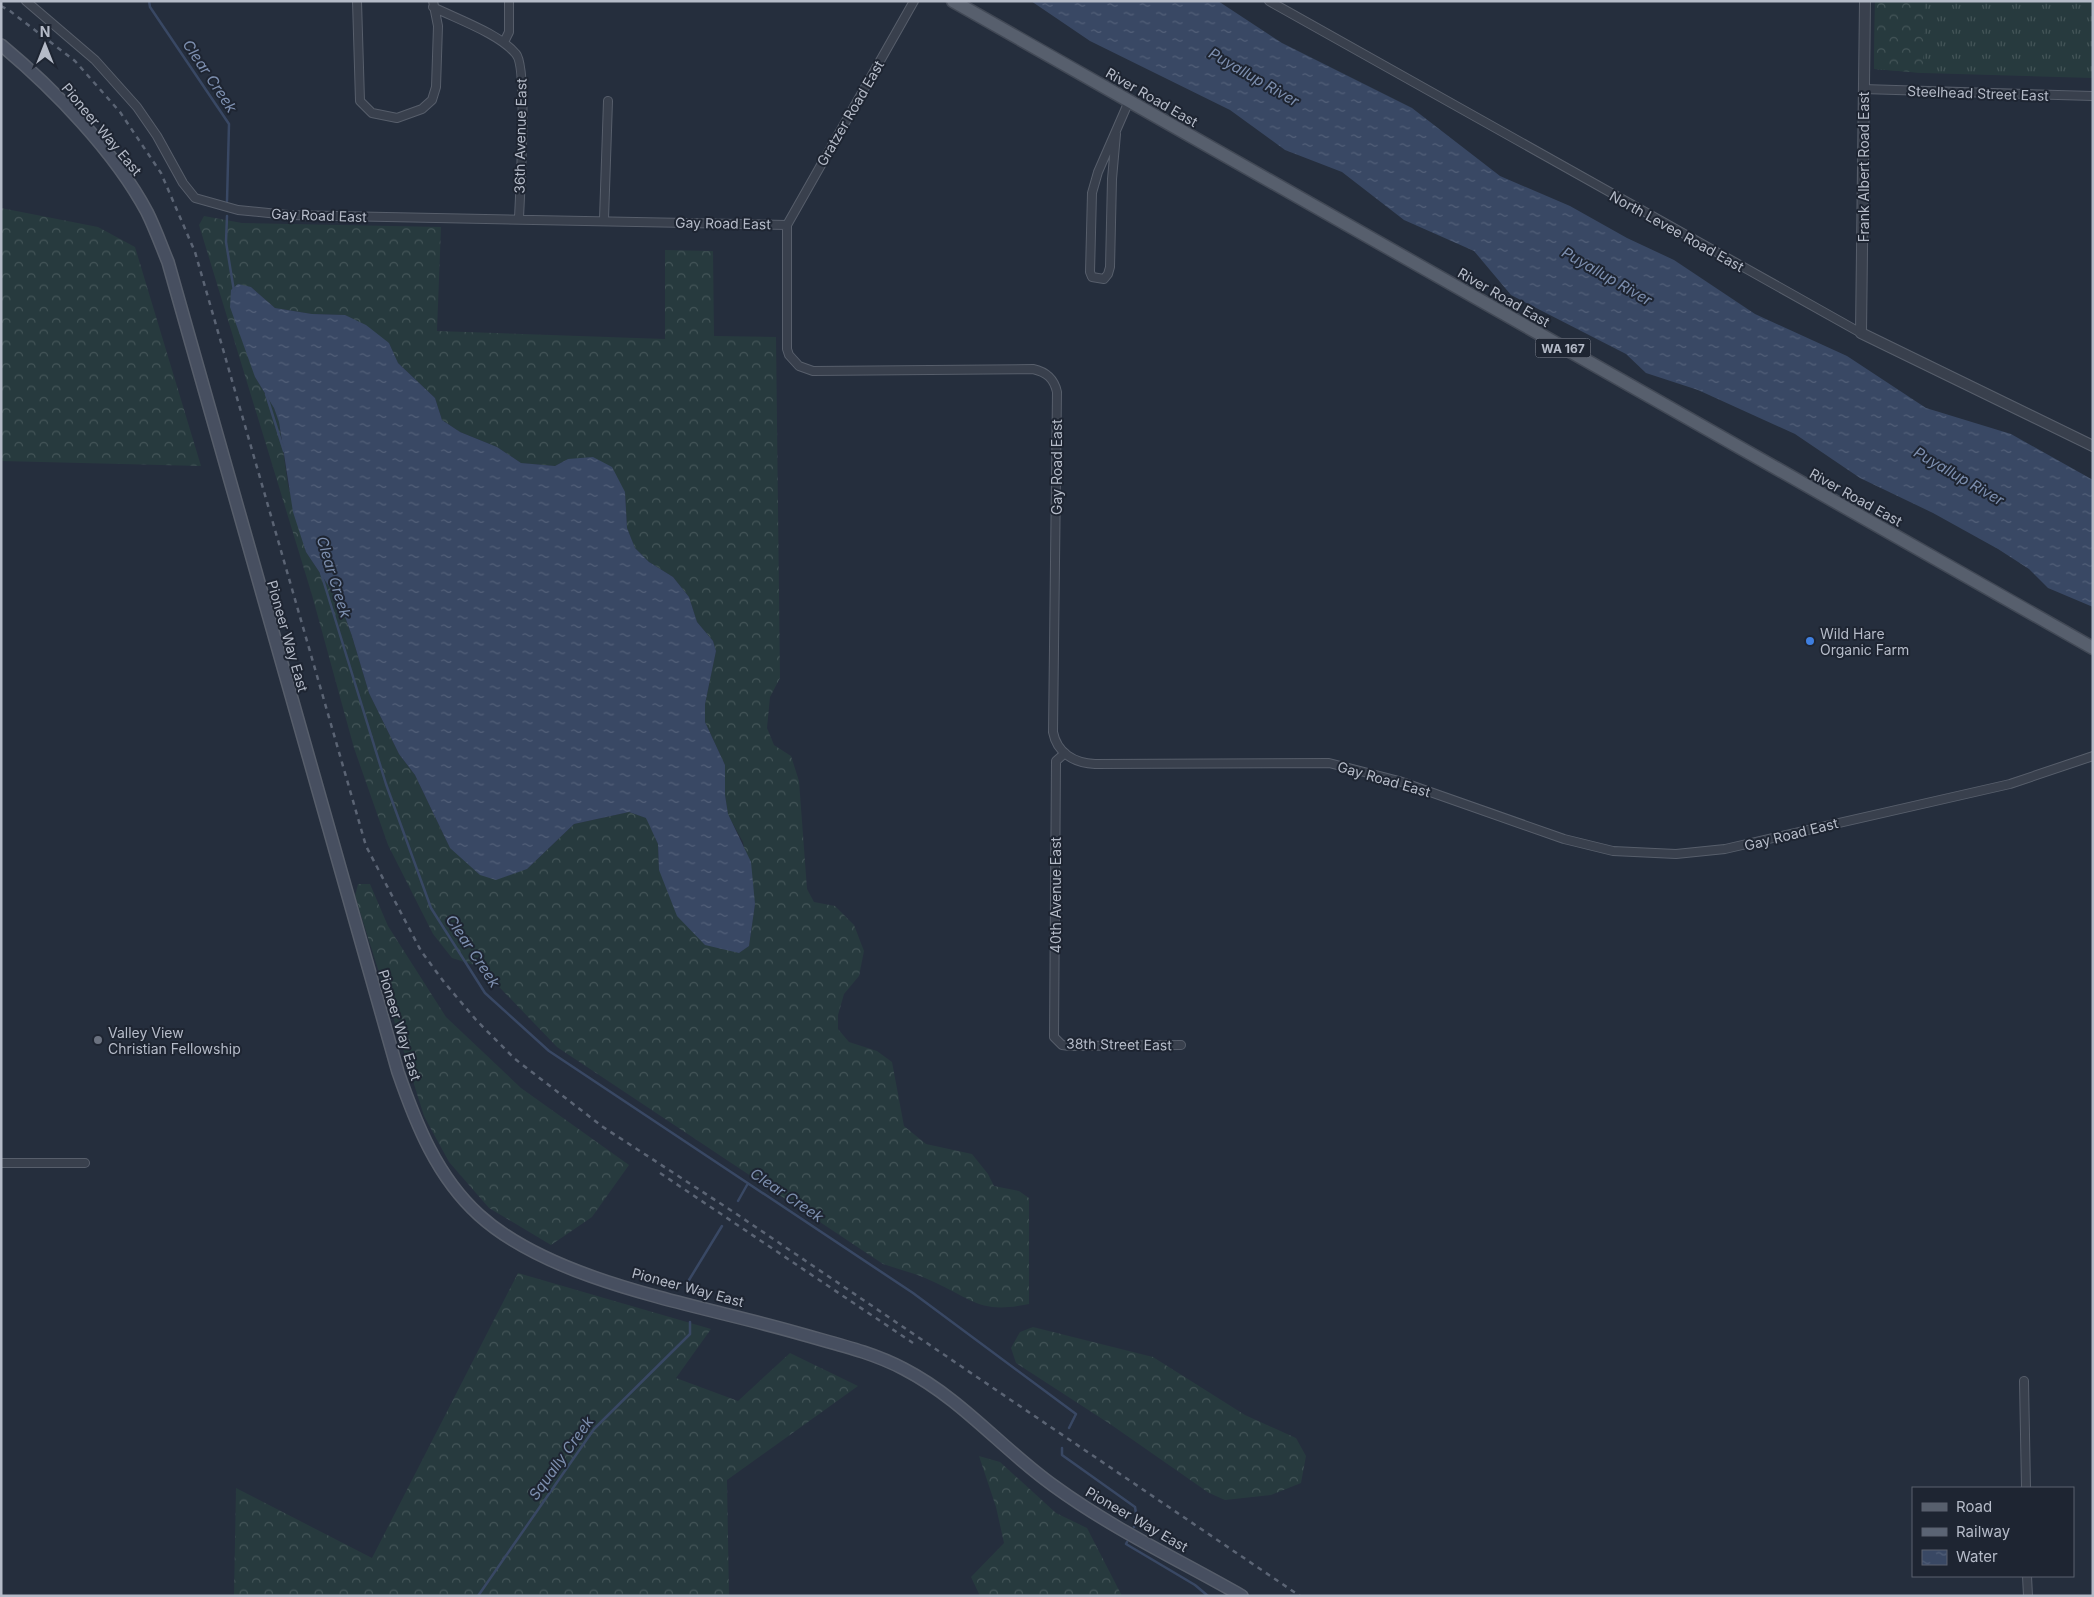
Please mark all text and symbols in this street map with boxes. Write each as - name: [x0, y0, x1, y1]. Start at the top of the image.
- north arrow: [20, 20, 70, 70]
- text: N: [40, 23, 50, 40]
- water label: Clear Creek: [179, 36, 242, 117]
- water label: Puyallup River: [1205, 44, 1303, 111]
- street label: Gratzer Road East: [813, 57, 887, 169]
- street label: River Road East: [1103, 64, 1201, 130]
- street label: 36th Avenue East: [510, 78, 530, 194]
- street label: Pioneer Way East: [58, 79, 146, 179]
- street label: Steelhead Street East: [1907, 82, 2050, 104]
- street label: Frank Albert Road East: [1855, 91, 1872, 242]
- street label: North Levee Road East: [1607, 187, 1747, 275]
- street label: Gay Road East: [271, 205, 368, 225]
- street label: Gay Road East: [675, 214, 771, 232]
- water label: Puyallup River: [1558, 243, 1656, 310]
- street label: River Road East: [1455, 264, 1553, 330]
- road number: WA 167: [1536, 338, 1590, 358]
- street label: Gay Road East: [1048, 419, 1065, 515]
- water label: Puyallup River: [1910, 443, 2008, 510]
- street label: River Road East: [1807, 465, 1906, 530]
- water label: Clear Creek: [313, 534, 356, 621]
- street label: Pioneer Way East: [264, 578, 312, 694]
- place label: Wild Hare Organic Farm: [1820, 625, 1909, 658]
- marker: Wild Hare Organic Farm: [1804, 635, 1816, 647]
- street label: Gay Road East: [1336, 758, 1433, 800]
- street label: Gay Road East: [1742, 814, 1840, 854]
- street label: 40th Avenue East: [1047, 836, 1064, 953]
- water label: Clear Creek: [442, 911, 505, 992]
- street label: Pioneer Way East: [375, 967, 425, 1083]
- place label: Valley View Christian Fellowship: [108, 1024, 241, 1057]
- marker: Valley View Christian Fellowship: [92, 1034, 104, 1046]
- street label: 38th Street East: [1066, 1035, 1172, 1053]
- water label: Clear Creek: [747, 1164, 828, 1227]
- street label: Pioneer Way East: [630, 1264, 746, 1310]
- water label: Squally Creek: [524, 1412, 598, 1504]
- street label: Pioneer Way East: [1083, 1483, 1192, 1555]
- legend: [1912, 1487, 2074, 1577]
- text: Road: [1956, 1497, 1992, 1516]
- text: Railway: [1956, 1522, 2011, 1541]
- text: Water: [1956, 1547, 1998, 1566]

